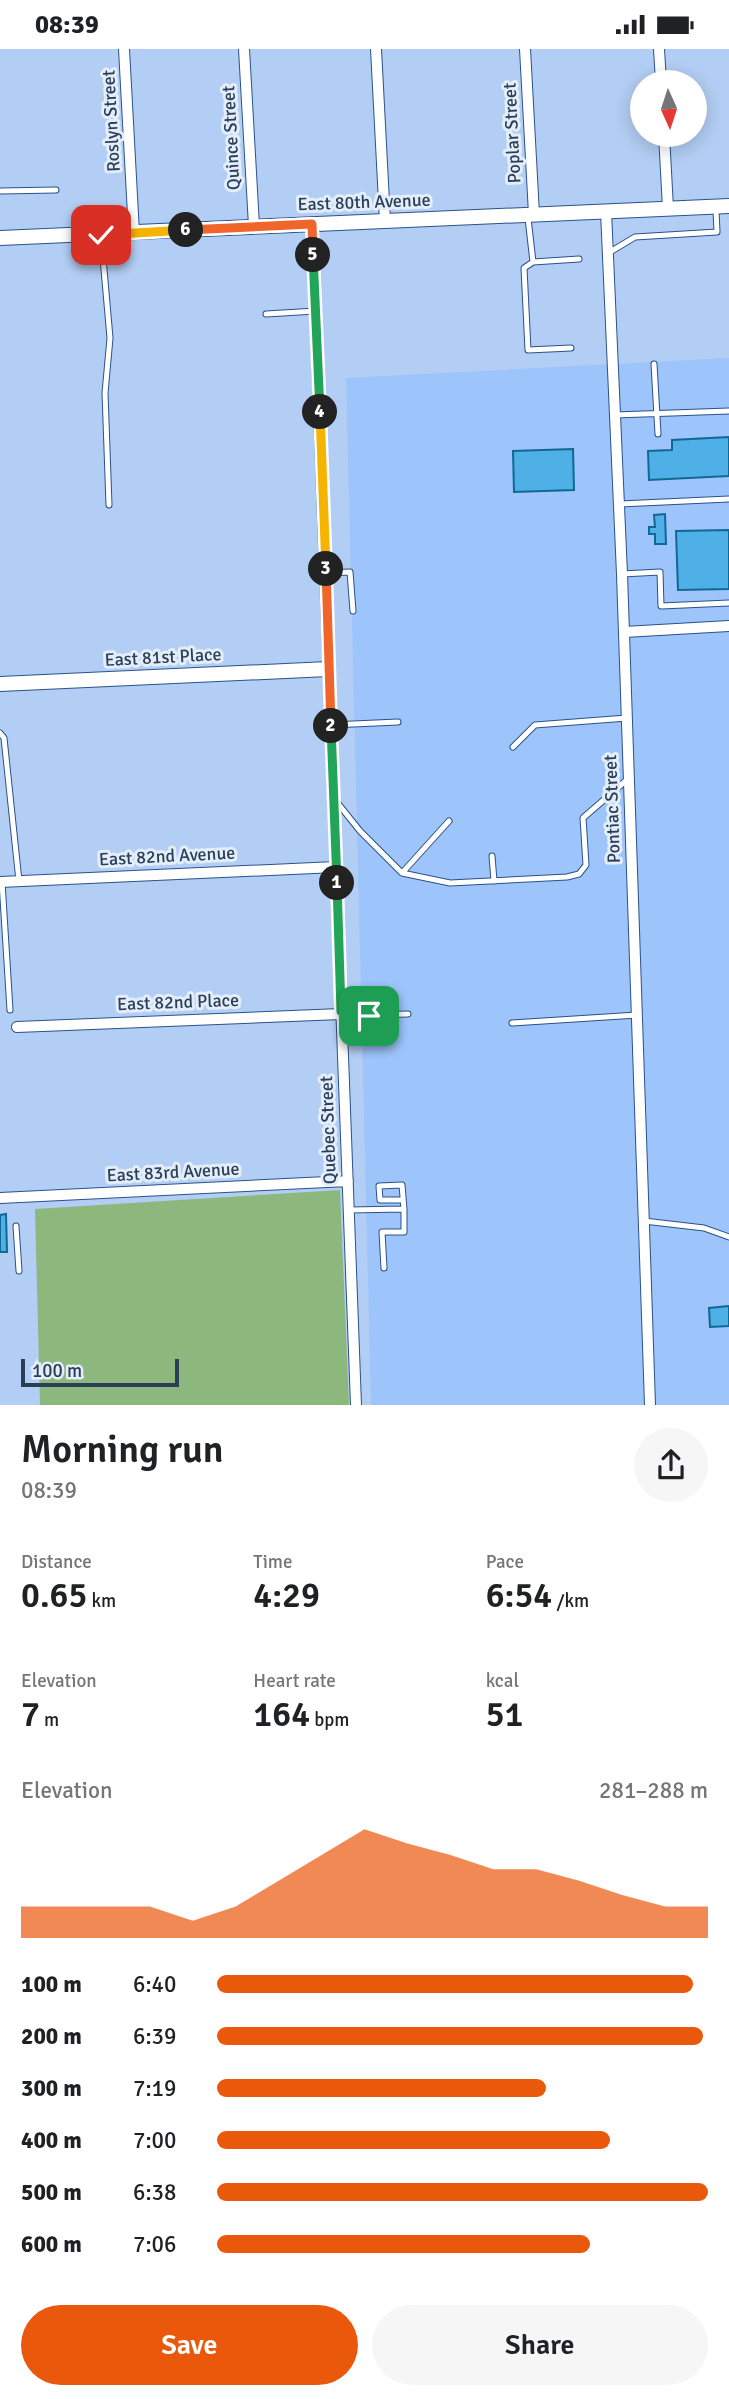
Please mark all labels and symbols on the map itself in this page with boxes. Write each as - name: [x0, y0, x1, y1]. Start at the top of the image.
- street label: Roslyn Street: [97, 70, 125, 172]
- north arrow: [630, 70, 707, 147]
- street label: Poplar Street: [498, 82, 526, 184]
- street label: Quince Street: [217, 85, 245, 191]
- street label: East 80th Avenue: [297, 189, 431, 215]
- pin: [71, 205, 131, 265]
- pin: 6: [168, 213, 204, 247]
- pin: 5: [296, 237, 330, 273]
- pin: 4: [302, 395, 338, 429]
- pin: 3: [308, 552, 344, 587]
- street label: East 81st Place: [104, 643, 222, 671]
- pin: 2: [314, 709, 348, 743]
- street label: Pontiac Street: [599, 754, 625, 864]
- street label: East 82nd Avenue: [98, 841, 236, 871]
- pin: 1: [320, 865, 354, 901]
- pin: [339, 986, 399, 1046]
- street label: East 82nd Place: [117, 989, 239, 1015]
- street label: Quebec Street: [315, 1075, 341, 1185]
- street label: East 83rd Avenue: [106, 1158, 240, 1186]
- scale bar: [21, 1356, 178, 1388]

